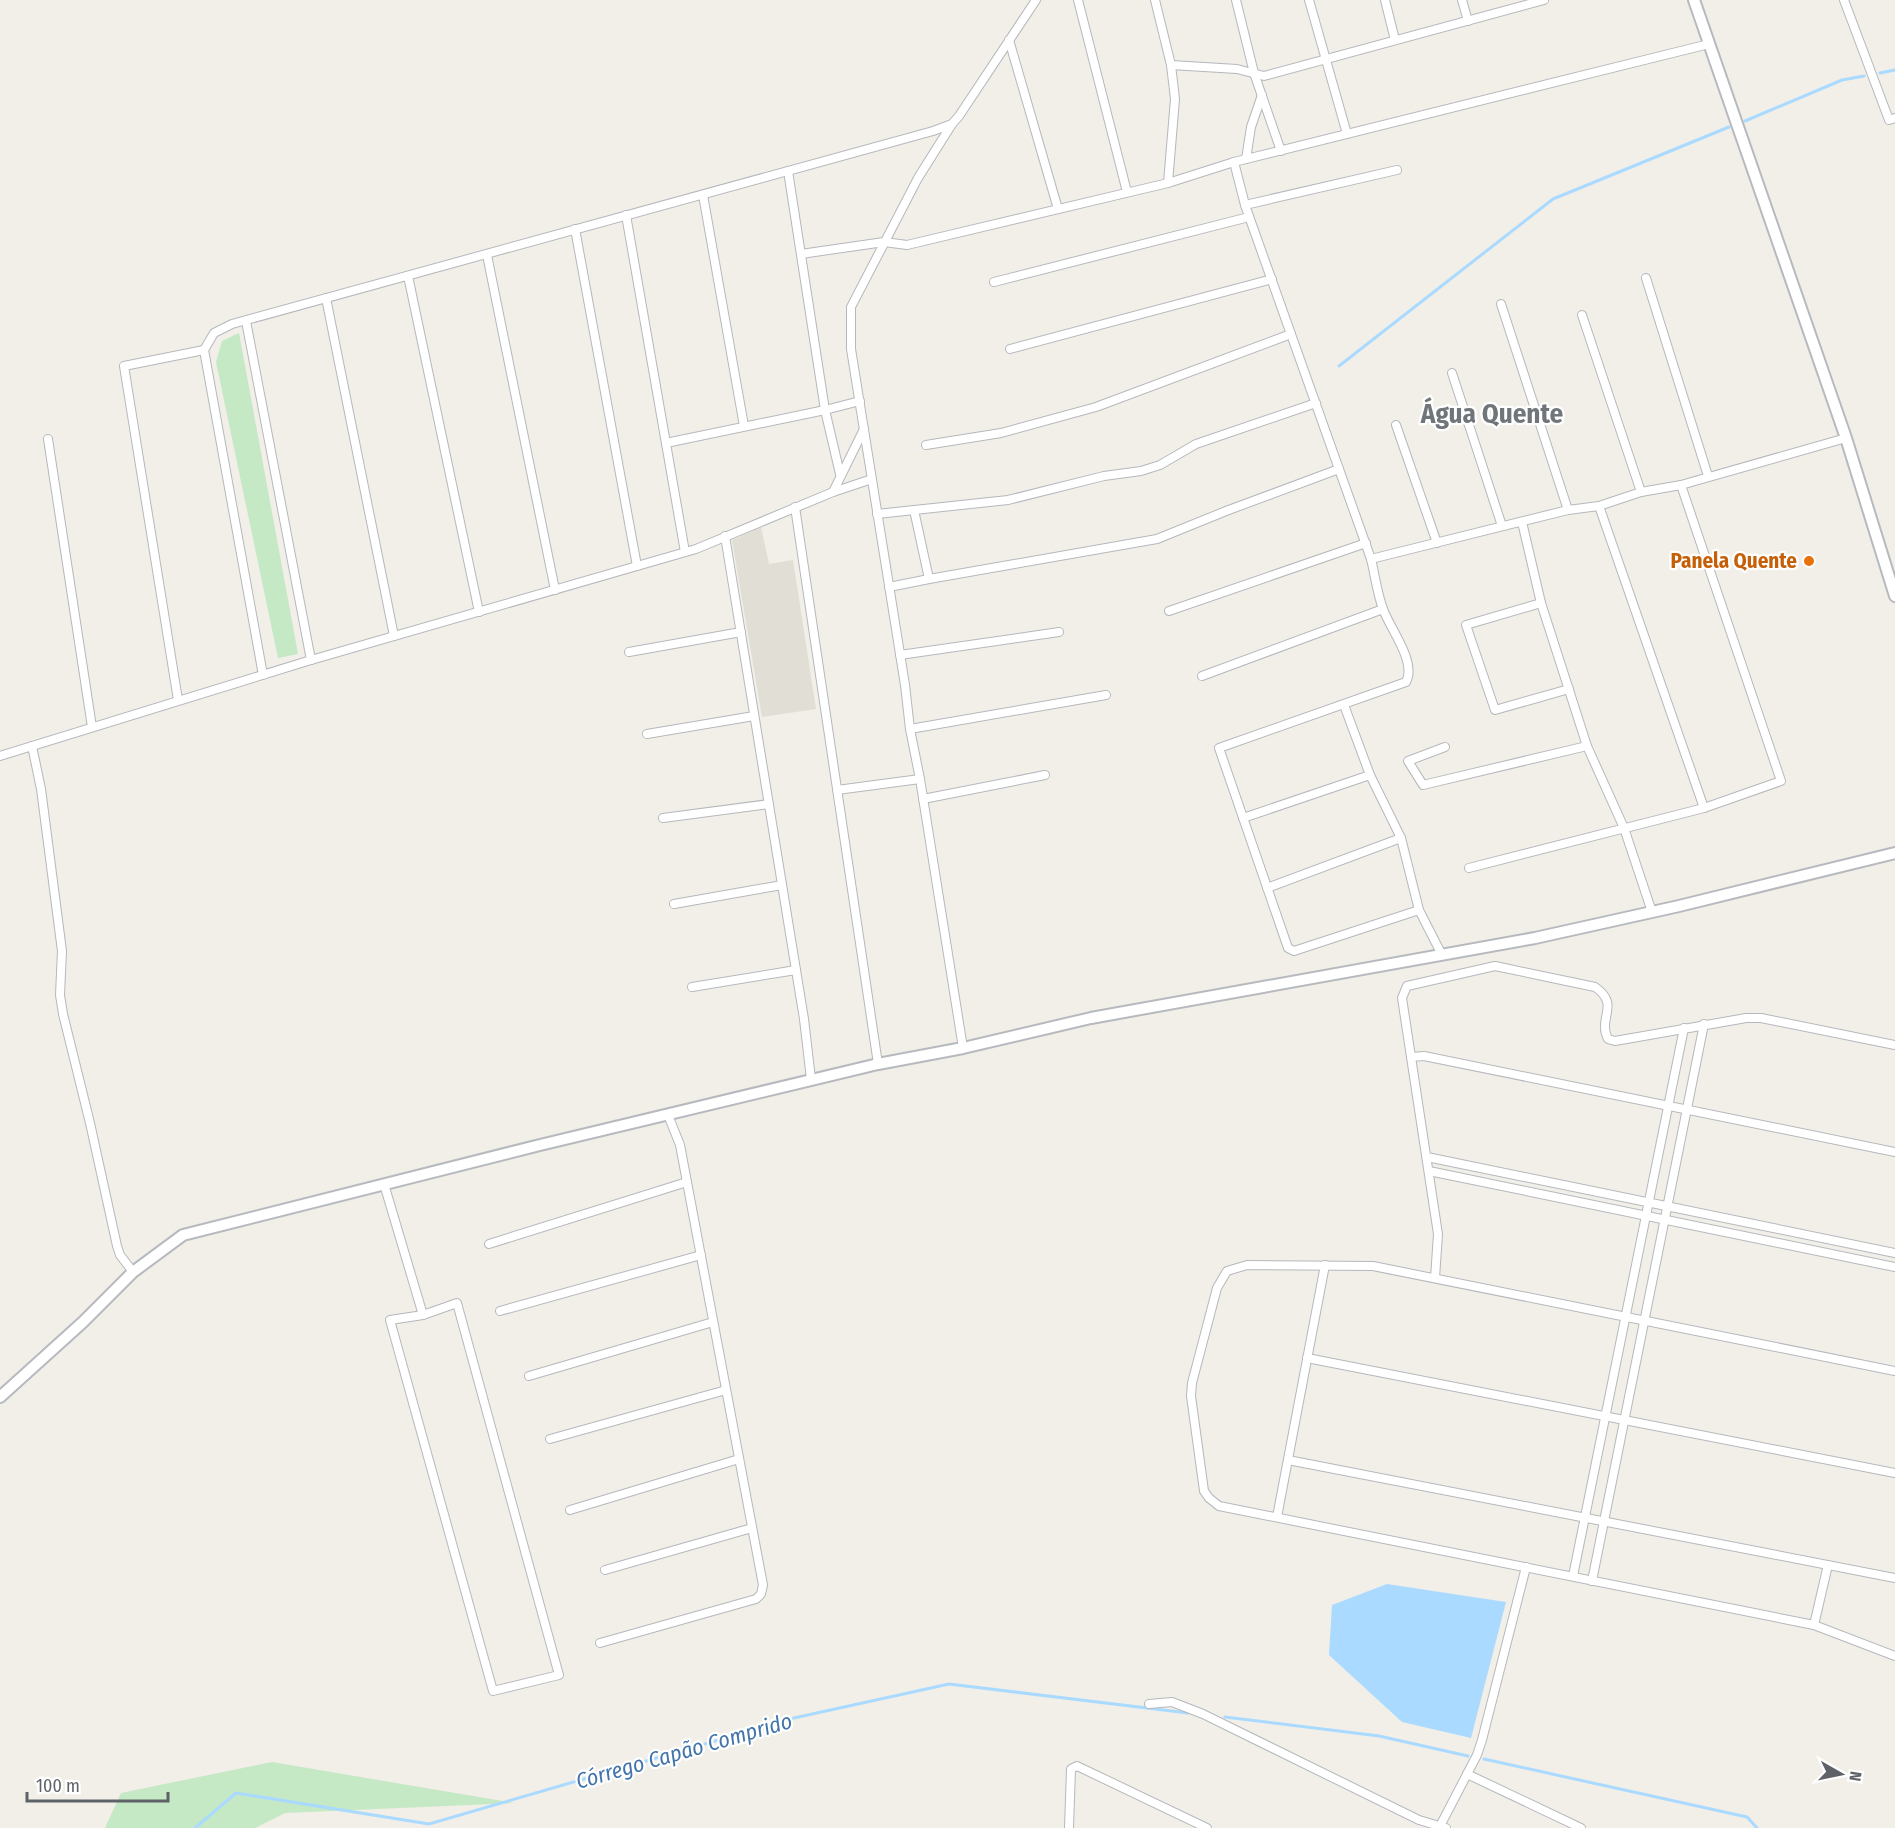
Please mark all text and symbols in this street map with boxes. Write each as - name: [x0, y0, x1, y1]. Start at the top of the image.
- district label: Água Quente: [1420, 396, 1564, 430]
- place label: Panela Quente: [1671, 548, 1797, 574]
- marker: Panela Quente: [1802, 554, 1816, 568]
- water label: Córrego Capão Comprido: [573, 1707, 795, 1795]
- north arrow: [1811, 1744, 1871, 1804]
- scale bar: [27, 1765, 168, 1803]
- text: N: [1845, 1770, 1865, 1782]
- text: 100 m: [36, 1775, 80, 1797]

